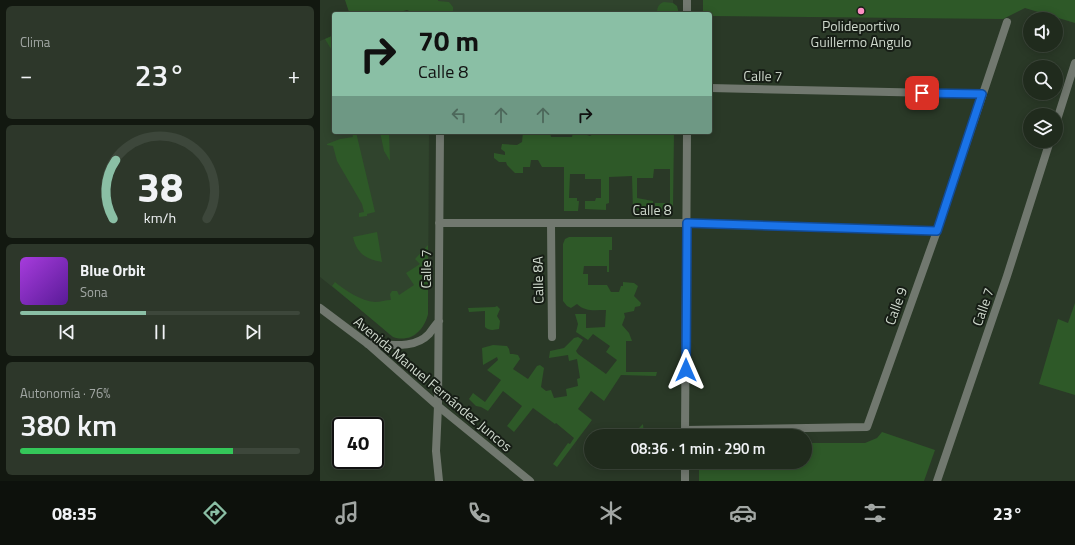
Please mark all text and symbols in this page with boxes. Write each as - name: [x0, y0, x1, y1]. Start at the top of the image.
- marker: Polideportivo Guillermo Angulo: [856, 6, 866, 16]
- map controls: [1023, 12, 1063, 148]
- button: sound: [1023, 12, 1063, 52]
- place label: Polideportivo Guillermo Angulo: [811, 15, 911, 52]
- text: 70 m: [418, 19, 479, 62]
- icon: right: [352, 28, 404, 80]
- text: Clima: [20, 32, 50, 52]
- text: 23°: [135, 52, 185, 98]
- text: −: [20, 58, 32, 92]
- text: +: [288, 58, 300, 92]
- text: Calle 8: [418, 58, 468, 85]
- button: search: [1023, 60, 1063, 100]
- street label: Calle 7: [743, 65, 783, 86]
- pin: [905, 76, 939, 110]
- icon: arrive: [911, 82, 933, 104]
- icon: left: [448, 104, 470, 126]
- icon: ahead: [490, 104, 512, 126]
- icon: ahead: [532, 104, 554, 126]
- icon: right: [574, 104, 596, 126]
- button: layers: [1023, 108, 1063, 148]
- text: 38: [137, 155, 183, 218]
- street label: Calle 8: [632, 199, 672, 220]
- text: km/h: [144, 207, 176, 229]
- street label: Calle 7: [415, 249, 436, 289]
- street label: Calle 8A: [527, 255, 548, 304]
- text: Blue Orbit: [80, 259, 145, 282]
- text: Sona: [80, 282, 107, 302]
- street label: Calle 9: [879, 284, 912, 328]
- street label: Calle 7: [966, 285, 999, 329]
- street label: Avenida Manuel Fernández Juncos: [350, 311, 517, 456]
- icon: previous: [56, 321, 78, 343]
- icon: pause: [149, 321, 171, 343]
- icon: next: [242, 321, 264, 343]
- position arrow: [665, 349, 707, 391]
- text: Autonomía · 76%: [20, 383, 111, 403]
- text: 380 km: [20, 402, 117, 448]
- speed limit sign: 40: [332, 417, 384, 469]
- text: 08:36 · 1 min · 290 m: [631, 437, 765, 460]
- icon: directions: [201, 499, 229, 527]
- icon: music: [333, 499, 361, 527]
- icon: phone: [465, 499, 493, 527]
- icon: climate: [597, 499, 625, 527]
- icon: car: [729, 499, 757, 527]
- icon: filters: [861, 499, 889, 527]
- text: 08:35: [52, 500, 97, 527]
- text: 23°: [993, 500, 1023, 527]

